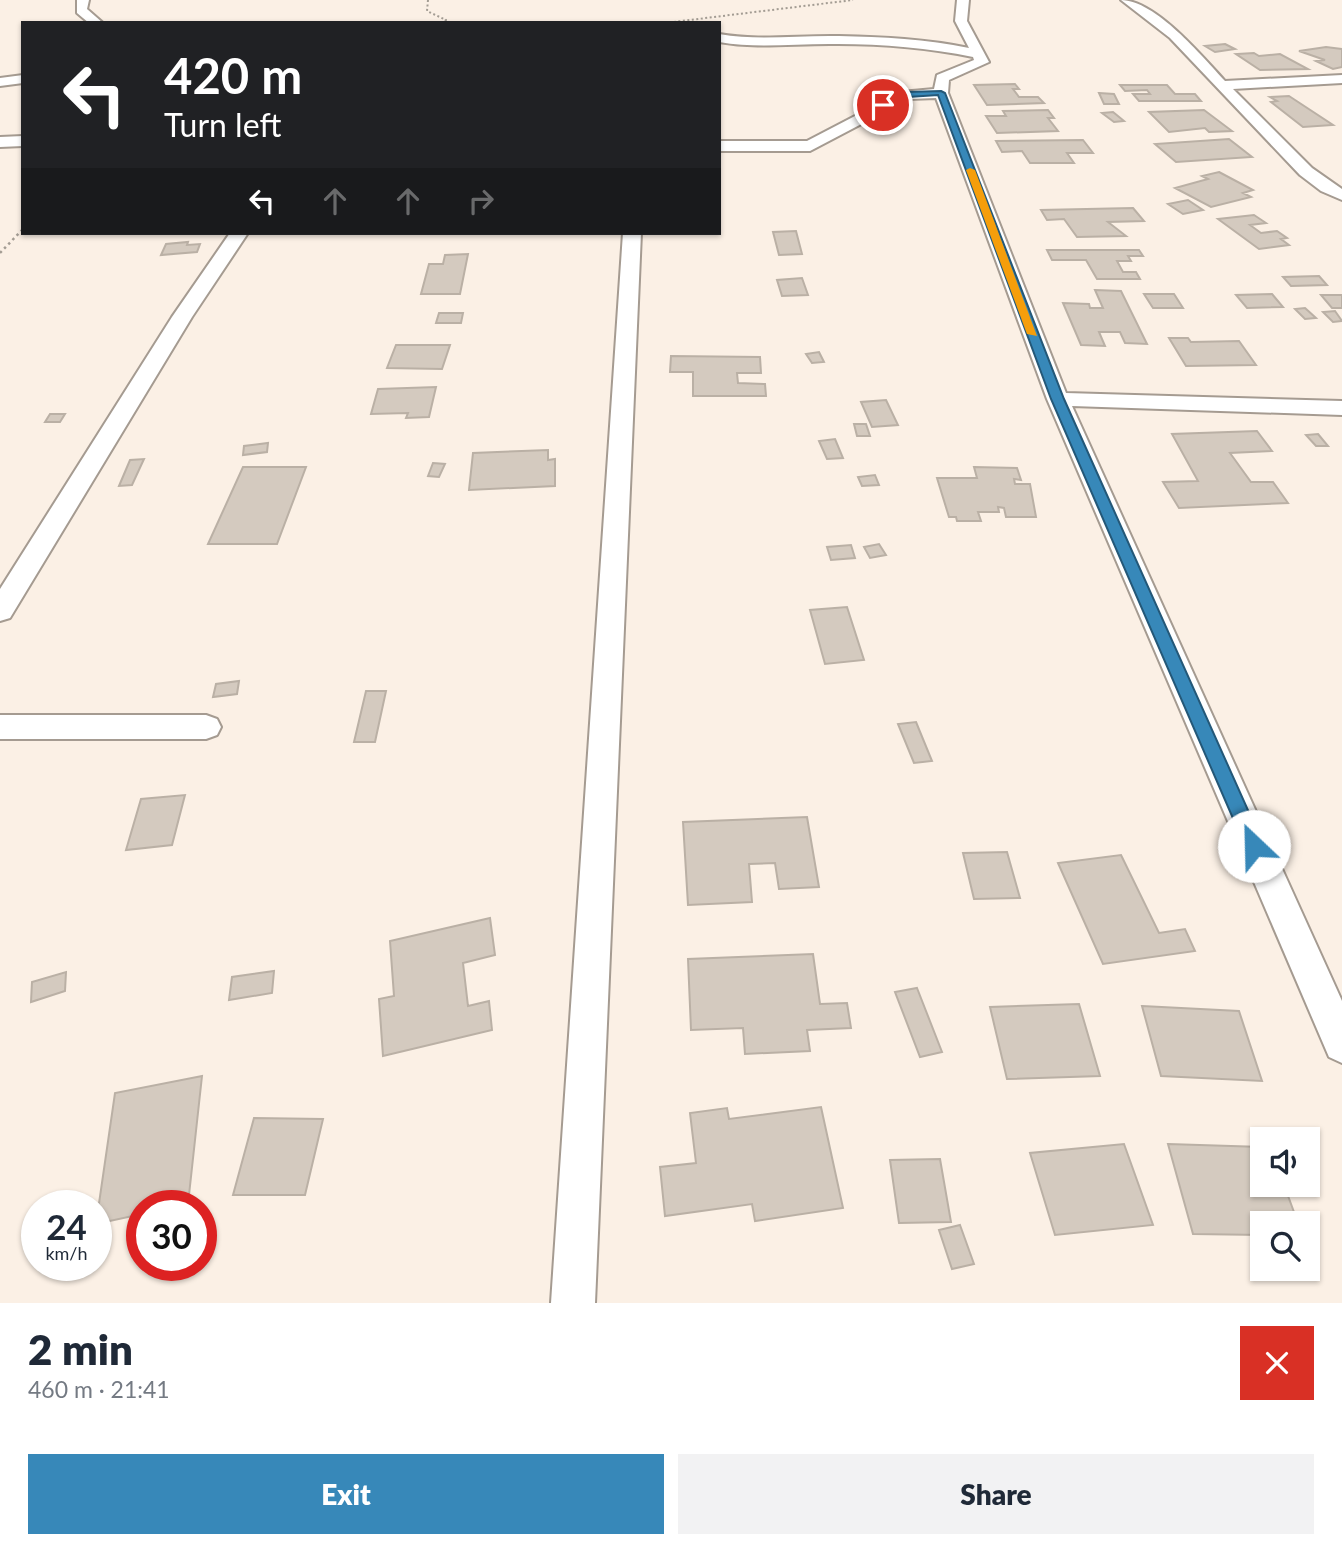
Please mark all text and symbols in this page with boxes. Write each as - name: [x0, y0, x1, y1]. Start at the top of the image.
- text: 420 m: [164, 46, 302, 104]
- icon: left: [49, 49, 140, 140]
- pin: [853, 75, 913, 135]
- icon: arrive: [864, 86, 902, 124]
- text: Turn left: [164, 105, 281, 144]
- icon: left: [243, 182, 281, 220]
- icon: ahead: [316, 182, 354, 220]
- icon: ahead: [389, 182, 427, 220]
- icon: right: [462, 182, 500, 220]
- position arrow: [1217, 809, 1291, 883]
- map controls: [1250, 1127, 1320, 1281]
- button: sound: [1250, 1127, 1320, 1197]
- speed limit sign: 30: [126, 1190, 217, 1281]
- text: 24: [46, 1205, 87, 1247]
- button: search: [1250, 1211, 1320, 1281]
- text: km/h: [45, 1242, 88, 1264]
- text: 2 min: [28, 1324, 133, 1374]
- button: close: [1240, 1326, 1314, 1400]
- text: 460 m · 21:41: [28, 1375, 170, 1403]
- button: Exit: [28, 1454, 664, 1534]
- button: Share: [678, 1454, 1314, 1534]

